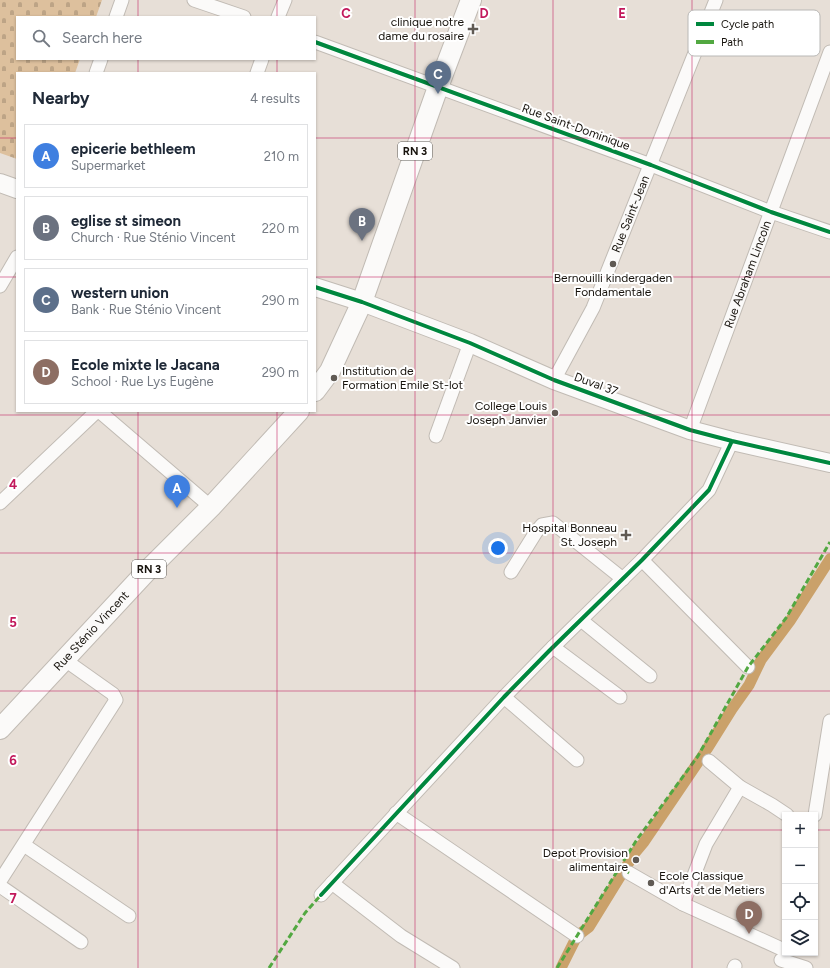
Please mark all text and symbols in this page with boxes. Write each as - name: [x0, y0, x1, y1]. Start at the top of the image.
- text: C: [341, 6, 351, 21]
- text: D: [479, 6, 489, 21]
- text: E: [618, 6, 626, 21]
- legend: [688, 10, 820, 56]
- place label: clinique notre dame du rosaire: [378, 15, 464, 43]
- search box: [16, 16, 316, 60]
- text: Cycle path: [721, 18, 774, 31]
- marker: clinique notre dame du rosaire: [467, 23, 479, 35]
- icon: search: [30, 27, 52, 49]
- text: Search here: [62, 29, 142, 47]
- text: Path: [721, 36, 743, 49]
- pin: C: [425, 61, 451, 94]
- text: Nearby: [32, 88, 90, 108]
- text: 4 results: [250, 91, 300, 106]
- street label: Rue Saint-Dominique: [520, 101, 632, 153]
- text: epicerie bethleem: [71, 140, 195, 158]
- road number: RN 3: [398, 142, 432, 160]
- text: A: [41, 149, 51, 164]
- text: 210 m: [264, 149, 299, 164]
- text: Supermarket: [71, 158, 146, 173]
- street label: Rue Saint-Jean: [609, 173, 652, 255]
- pin: B: [349, 208, 375, 241]
- text: eglise st simeon: [71, 212, 181, 230]
- street label: Rue Abraham Lincoln: [721, 218, 774, 330]
- text: B: [42, 221, 50, 236]
- text: 220 m: [262, 221, 299, 236]
- text: Church · Rue Sténio Vincent: [71, 230, 236, 245]
- marker: Bernouilli kindergaden Fondamentale: [608, 259, 618, 269]
- place label: Bernouilli kindergaden Fondamentale: [554, 271, 673, 299]
- text: western union: [71, 284, 169, 302]
- text: C: [41, 293, 51, 308]
- text: 290 m: [262, 293, 299, 308]
- text: Bank · Rue Sténio Vincent: [71, 302, 221, 317]
- text: Ecole mixte le Jacana: [71, 356, 220, 374]
- place label: Institution de Formation Emile St-lot: [342, 364, 463, 392]
- text: D: [41, 365, 51, 380]
- text: 290 m: [262, 365, 299, 380]
- street label: Duval 37: [572, 370, 620, 399]
- marker: Institution de Formation Emile St-lot: [329, 373, 339, 383]
- text: School · Rue Lys Eugène: [71, 374, 213, 389]
- place label: College Louis Joseph Janvier: [466, 399, 547, 427]
- marker: College Louis Joseph Janvier: [550, 408, 560, 418]
- pin: A: [164, 475, 190, 508]
- text: 4: [9, 477, 17, 492]
- place label: Hospital Bonneau St. Joseph: [522, 521, 617, 549]
- marker: Hospital Bonneau St. Joseph: [620, 529, 632, 541]
- your location: [488, 538, 508, 558]
- road number: RN 3: [132, 560, 166, 578]
- street label: Rue Sténio Vincent: [51, 588, 132, 674]
- text: 5: [9, 615, 17, 630]
- text: 6: [9, 753, 17, 768]
- map controls: [782, 812, 818, 956]
- button: +: [782, 812, 818, 848]
- place label: Depot Provision alimentaire: [543, 846, 628, 874]
- button: −: [782, 848, 818, 884]
- marker: Depot Provision alimentaire: [631, 855, 641, 865]
- place label: Ecole Classique d'Arts et de Metiers: [659, 869, 765, 897]
- marker: Ecole Classique d'Arts et de Metiers: [646, 878, 656, 888]
- button: locate: [782, 884, 818, 920]
- text: 7: [9, 891, 17, 906]
- pin: D: [736, 901, 762, 934]
- button: layers: [782, 920, 818, 956]

